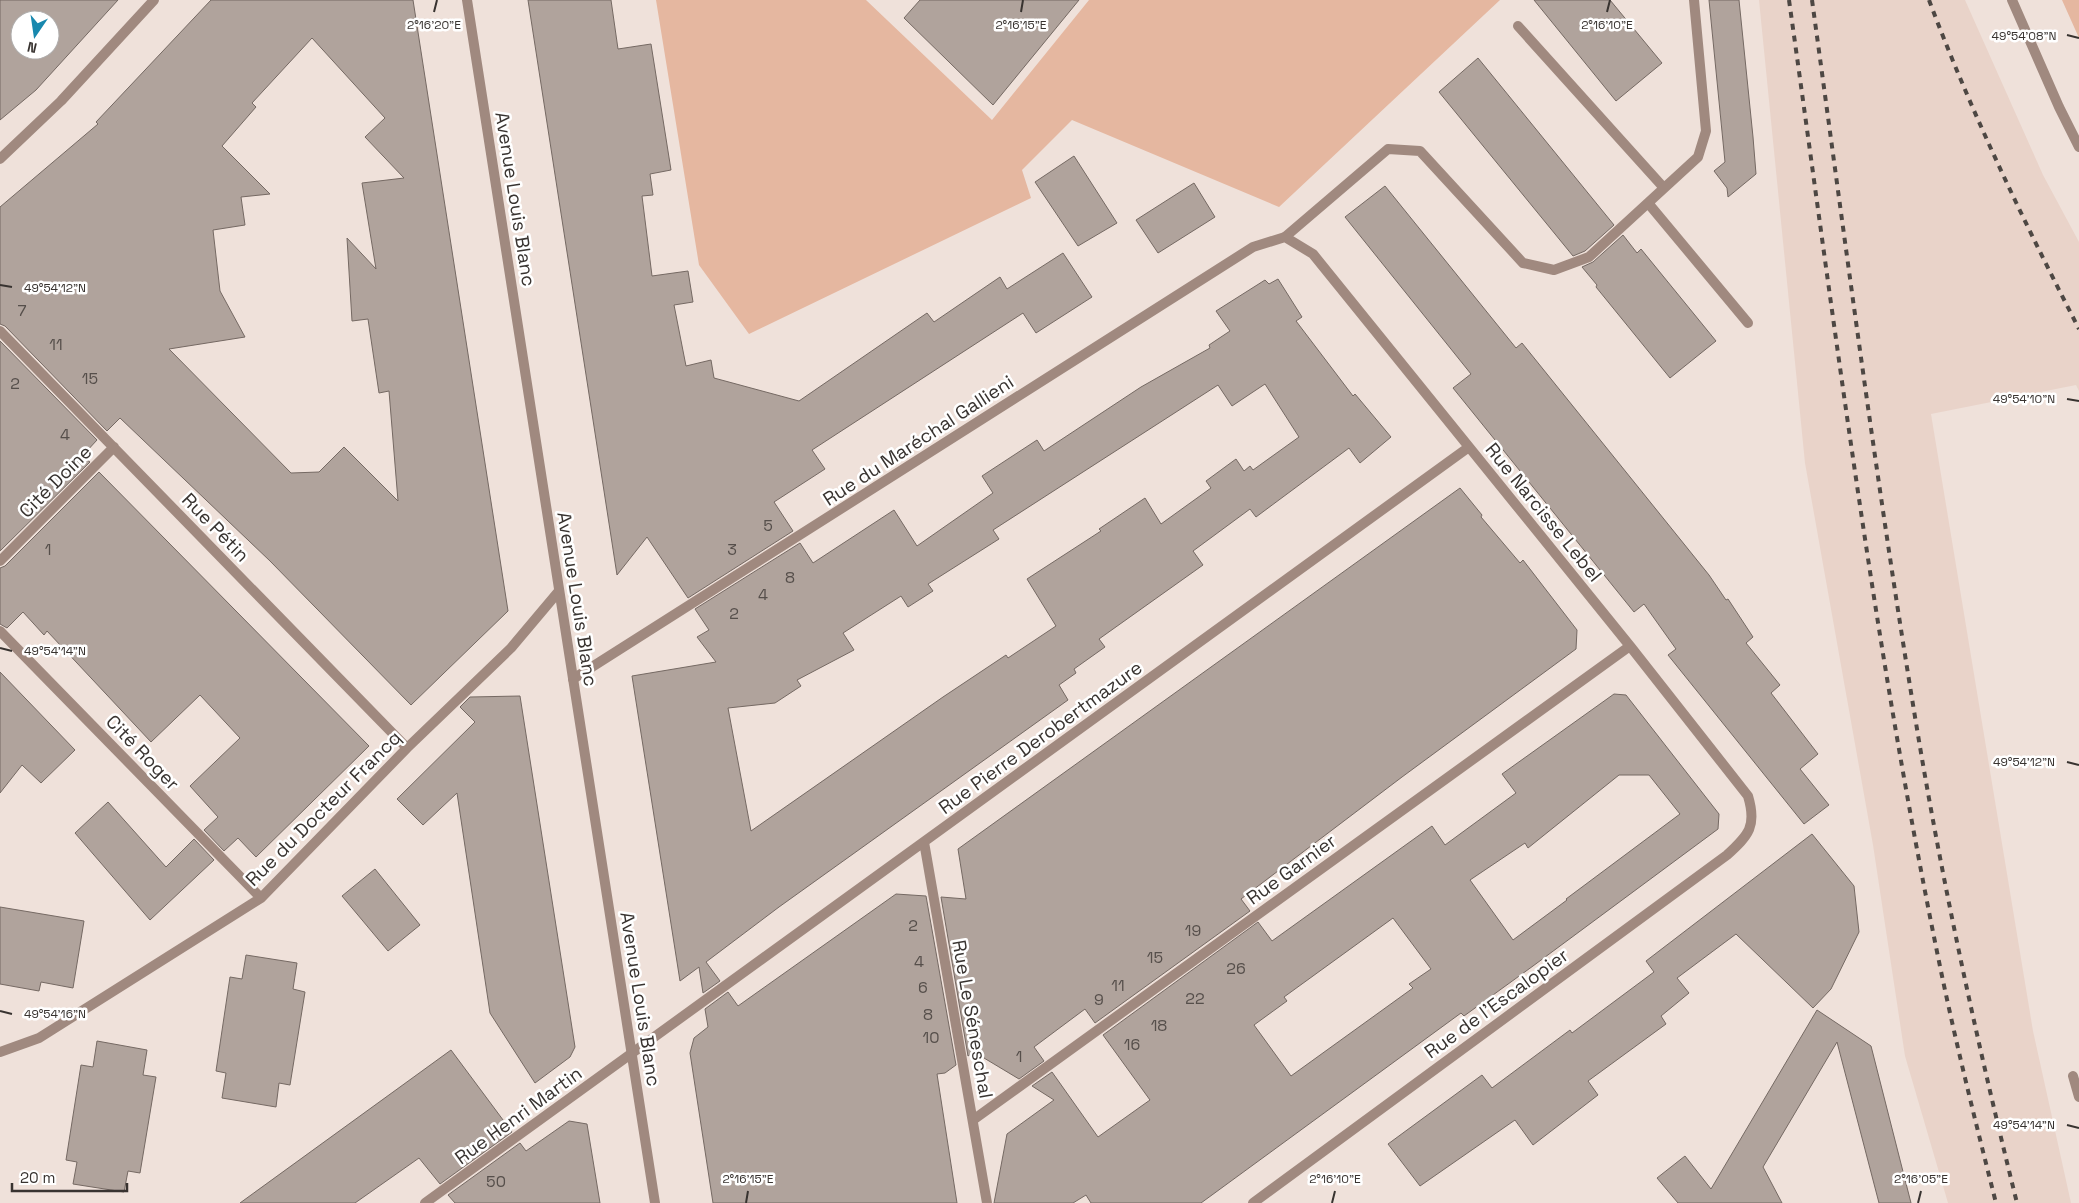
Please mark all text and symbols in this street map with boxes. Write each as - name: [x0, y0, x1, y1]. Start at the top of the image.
- north arrow: [10, 10, 60, 60]
- text: 2°16'20"E: [407, 17, 461, 33]
- text: 2°16'15"E: [995, 17, 1047, 33]
- text: 2°16'10"E: [1581, 17, 1633, 33]
- text: 49°54'08"N: [1992, 28, 2056, 44]
- text: N: [25, 38, 39, 57]
- street label: Avenue Louis Blanc: [489, 110, 542, 288]
- text: 49°54'12"N: [24, 280, 86, 296]
- house number: 7: [17, 300, 27, 321]
- house number: 11: [49, 334, 63, 355]
- house number: 15: [82, 368, 98, 389]
- street label: Rue du Maréchal Gallieni: [818, 369, 1018, 511]
- house number: 2: [10, 373, 20, 394]
- text: 49°54'10"N: [1993, 391, 2055, 407]
- house number: 4: [60, 424, 70, 445]
- street label: Rue Narcisse Lebel: [1480, 438, 1607, 587]
- street label: Cité Doine: [14, 440, 97, 523]
- street label: Rue Pétin: [177, 487, 255, 567]
- street label: Avenue Louis Blanc: [551, 510, 604, 688]
- house number: 5: [763, 515, 773, 536]
- house number: 1: [45, 539, 51, 560]
- house number: 3: [727, 539, 737, 560]
- house number: 8: [785, 567, 795, 588]
- house number: 4: [758, 584, 768, 605]
- house number: 2: [729, 603, 739, 624]
- text: 49°54'14"N: [24, 643, 86, 659]
- street label: Rue Pierre Derobertmazure: [934, 655, 1147, 820]
- street label: Cité Roger: [100, 709, 185, 795]
- street label: Rue du Docteur Francq: [240, 725, 407, 892]
- text: 49°54'12"N: [1993, 754, 2055, 770]
- street label: Rue Garnier: [1241, 828, 1341, 910]
- street label: Avenue Louis Blanc: [614, 910, 667, 1088]
- house number: 2: [908, 915, 918, 936]
- house number: 19: [1185, 920, 1201, 941]
- street label: Rue Le Séneschal: [946, 938, 999, 1100]
- street label: Rue de l'Escalopier: [1419, 943, 1573, 1064]
- house number: 15: [1147, 947, 1163, 968]
- house number: 4: [914, 951, 924, 972]
- house number: 26: [1226, 958, 1246, 979]
- house number: 11: [1111, 975, 1125, 996]
- house number: 6: [918, 977, 928, 998]
- house number: 22: [1185, 988, 1205, 1009]
- house number: 9: [1094, 989, 1104, 1010]
- house number: 8: [923, 1004, 933, 1025]
- text: 49°54'16"N: [24, 1006, 86, 1022]
- house number: 18: [1151, 1015, 1167, 1036]
- house number: 10: [923, 1027, 939, 1048]
- house number: 16: [1124, 1034, 1140, 1055]
- house number: 1: [1016, 1046, 1022, 1067]
- street label: Rue Henri Martin: [450, 1061, 587, 1170]
- text: 49°54'14"N: [1993, 1117, 2055, 1133]
- scale bar: [12, 1160, 128, 1192]
- text: 20 m: [20, 1168, 55, 1187]
- house number: 50: [486, 1171, 506, 1192]
- text: 2°16'15"E: [722, 1171, 774, 1187]
- text: 2°16'10"E: [1309, 1171, 1361, 1187]
- text: 2°16'05"E: [1894, 1171, 1948, 1187]

